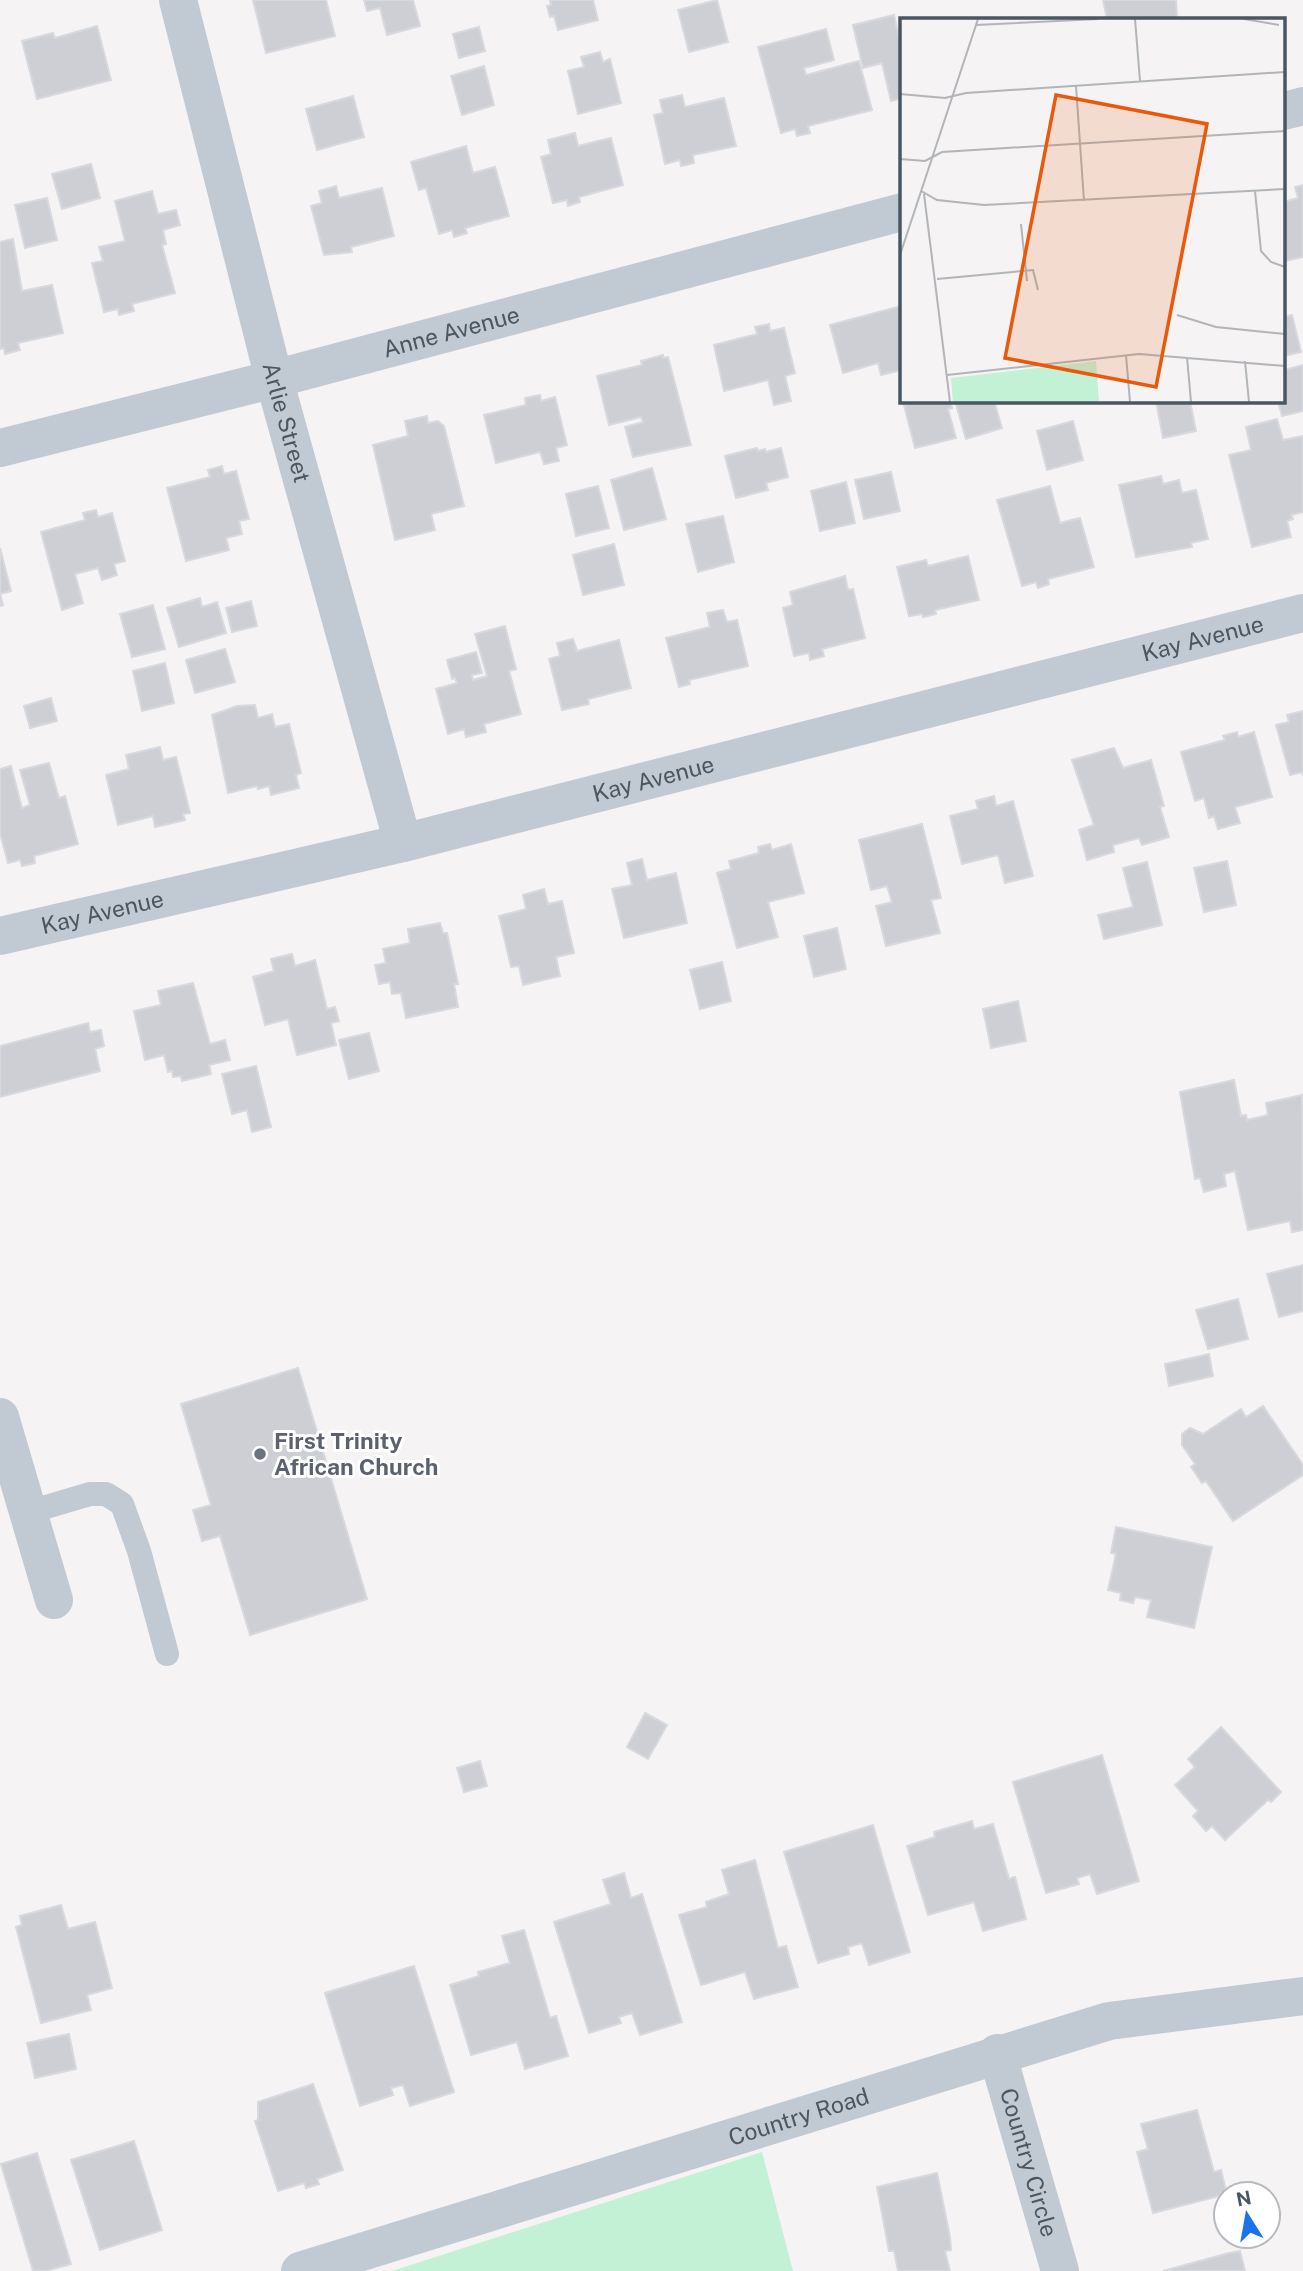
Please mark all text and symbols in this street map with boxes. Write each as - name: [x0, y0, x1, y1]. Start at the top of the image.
- inset map: [900, 18, 1286, 402]
- street label: Anne Avenue: [380, 300, 522, 362]
- street label: Arlie Street: [257, 359, 316, 485]
- street label: Kay Avenue: [1139, 610, 1266, 667]
- street label: Kay Avenue: [589, 750, 717, 807]
- street label: Kay Avenue: [38, 885, 166, 939]
- place label: First Trinity African Church: [274, 1427, 438, 1480]
- marker: First Trinity African Church: [252, 1446, 268, 1462]
- street label: Country Road: [725, 2082, 872, 2151]
- street label: Country Circle: [995, 2085, 1063, 2240]
- north arrow: [1212, 2180, 1282, 2250]
- text: N: [1234, 2186, 1253, 2211]

